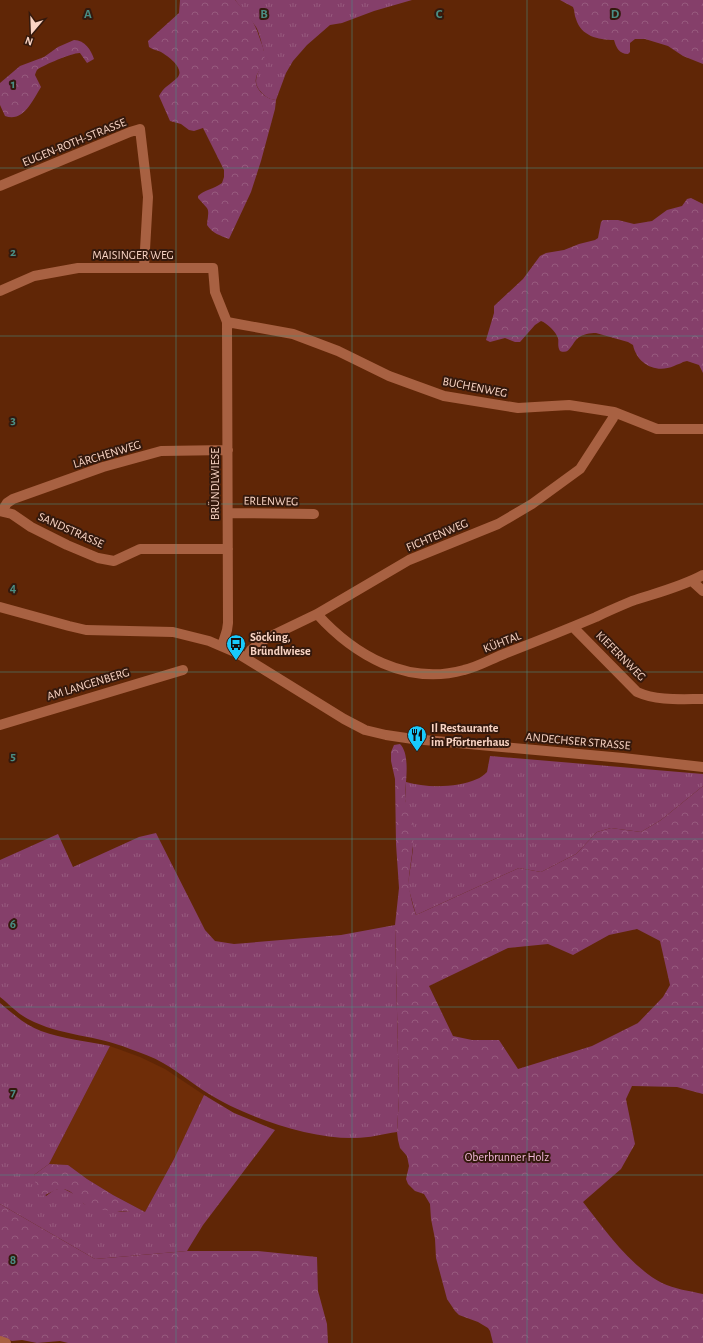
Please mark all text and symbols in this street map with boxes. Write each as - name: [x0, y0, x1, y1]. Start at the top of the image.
- text: A: [84, 8, 92, 21]
- text: B: [260, 8, 268, 21]
- text: C: [436, 8, 443, 21]
- text: D: [611, 8, 620, 21]
- north arrow: [12, 12, 52, 52]
- text: N: [23, 35, 34, 47]
- text: 1: [11, 78, 15, 91]
- street label: EUGEN-ROTH-STRASSE: [20, 116, 128, 168]
- text: 2: [10, 246, 16, 259]
- street label: MAISINGER WEG: [92, 249, 174, 261]
- street label: BUCHENWEG: [442, 375, 508, 399]
- text: 3: [10, 414, 16, 427]
- street label: LÄRCHENWEG: [71, 437, 142, 470]
- street label: BRÜNDLWIESE: [208, 448, 221, 520]
- street label: ERLENWEG: [244, 495, 298, 507]
- street label: SANDSTRASSE: [36, 510, 106, 550]
- street label: FICHTENWEG: [404, 517, 470, 553]
- text: 4: [10, 582, 17, 595]
- street label: KÜHTAL: [481, 628, 522, 655]
- street label: KIEFERNWEG: [594, 629, 648, 683]
- place label: Söcking, Bründlwiese: [250, 631, 311, 657]
- bus stop icon: Söcking, Bründlwiese: [225, 633, 247, 661]
- street label: AM LANGENBERG: [45, 666, 131, 702]
- place label: Il Restaurante im Pförtnerhaus: [431, 722, 510, 748]
- restaurant icon: Il Restaurante im Pförtnerhaus: [406, 724, 428, 752]
- street label: ANDECHSER STRASSE: [525, 730, 631, 752]
- text: 5: [10, 750, 16, 763]
- text: 6: [10, 918, 16, 931]
- text: 7: [10, 1086, 16, 1099]
- park label: Oberbrunner Holz: [465, 1151, 549, 1163]
- text: 8: [10, 1254, 16, 1267]

